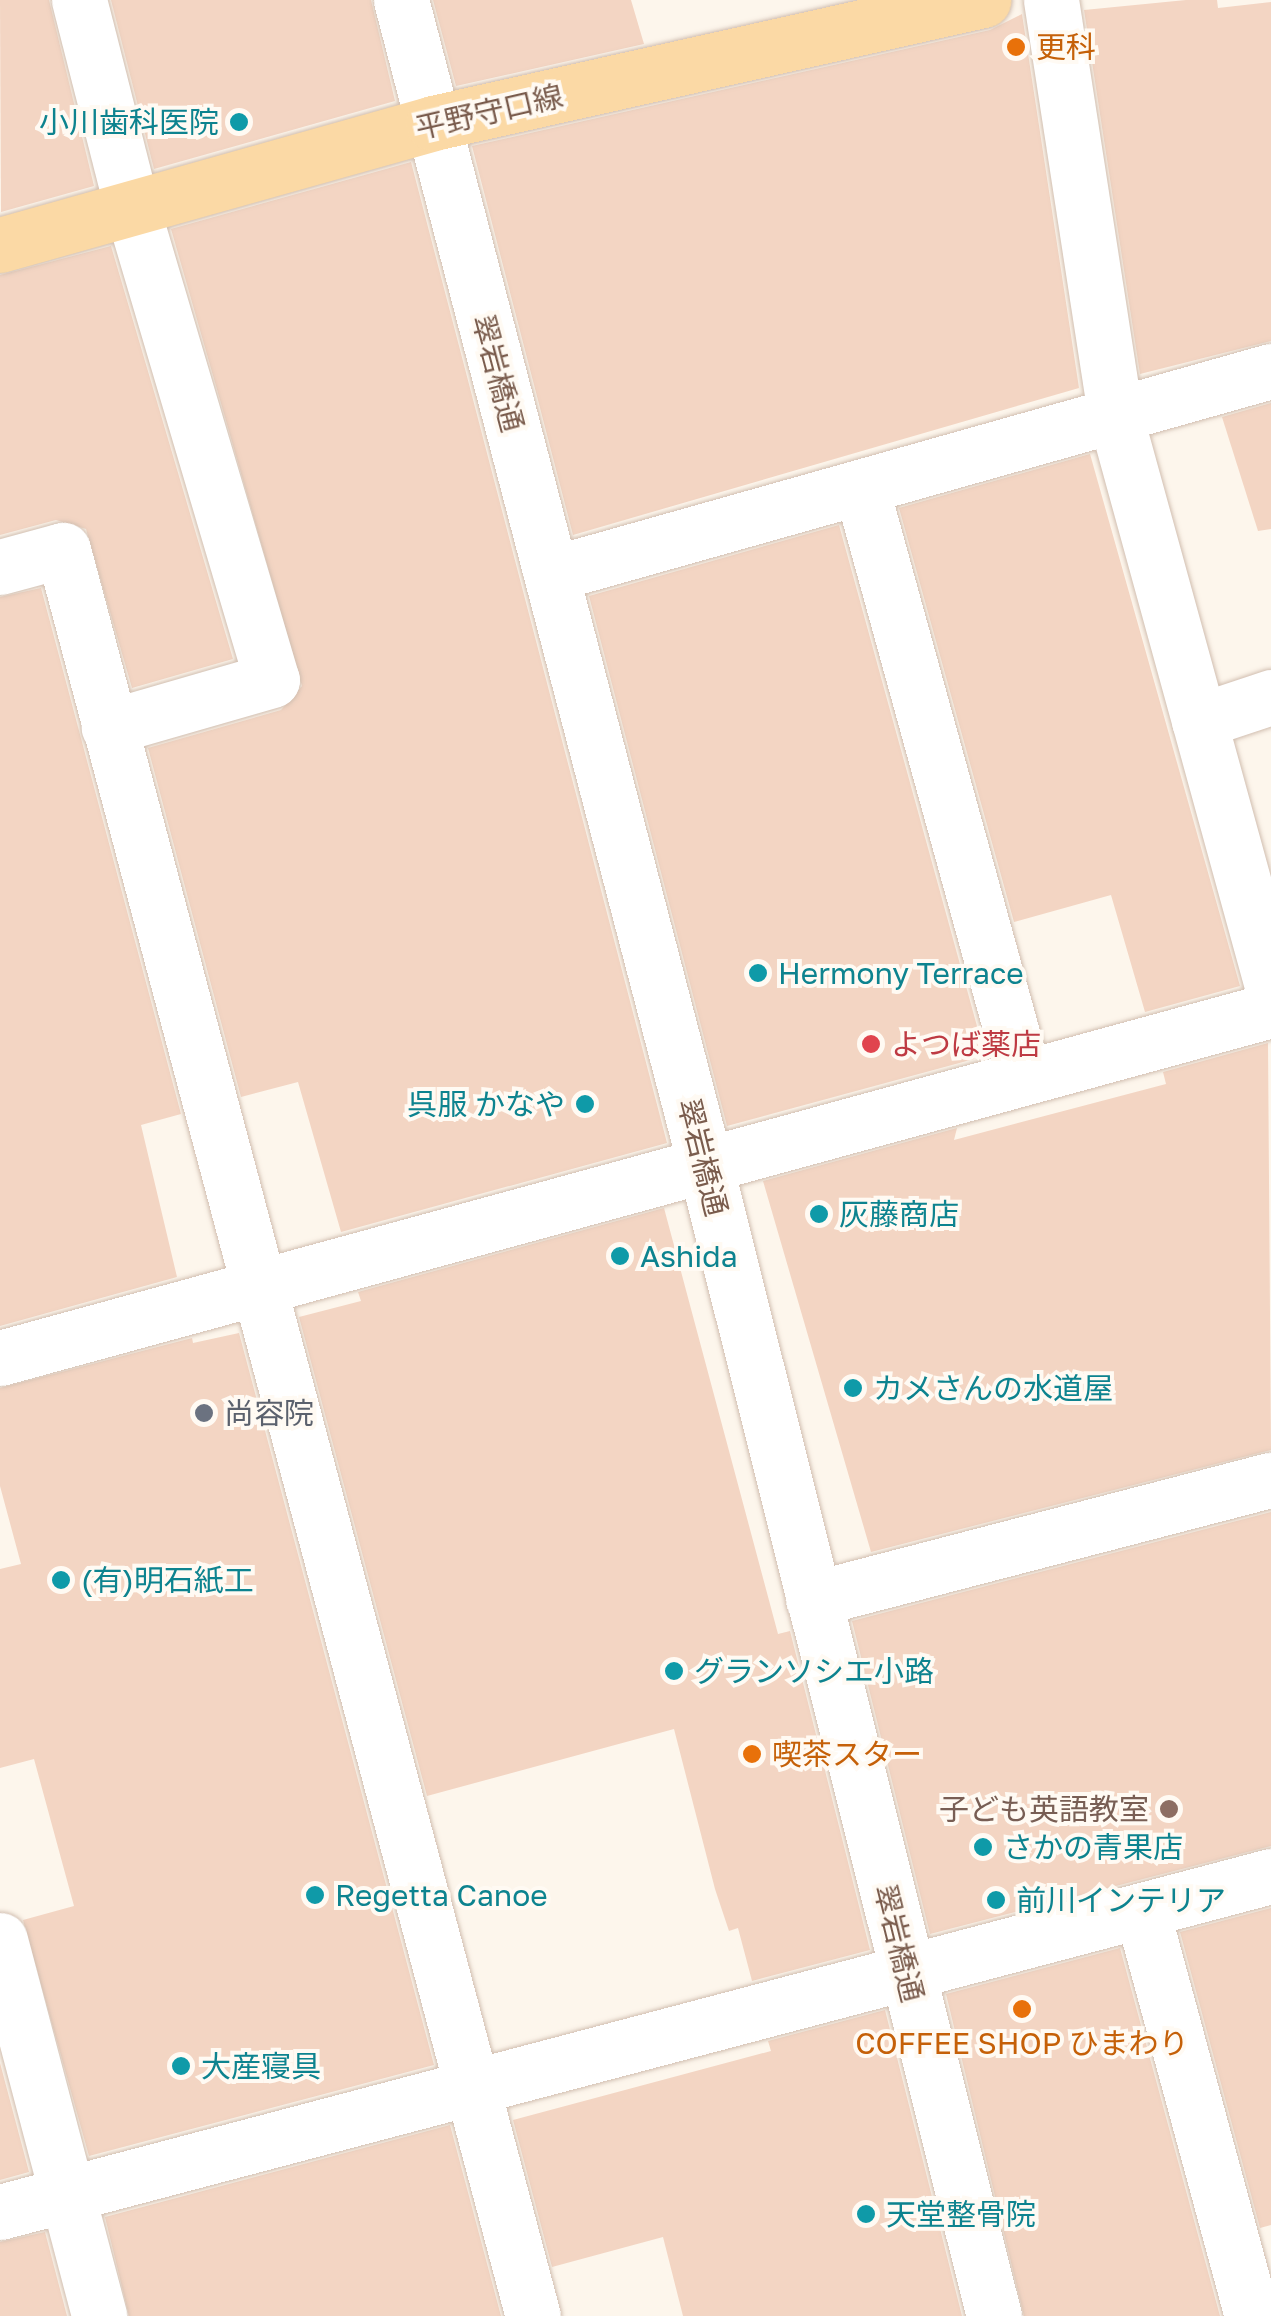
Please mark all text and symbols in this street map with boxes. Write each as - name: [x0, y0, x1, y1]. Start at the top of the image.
- place label: 更科: [1036, 29, 1096, 65]
- marker: 更科: [1005, 36, 1027, 58]
- street label: 平野守口線: [412, 78, 566, 146]
- place label: 小川歯科医院: [39, 104, 219, 140]
- marker: 小川歯科医院: [228, 111, 250, 133]
- street label: 翠岩橋通: [465, 310, 531, 436]
- place label: Hermony Terrace: [778, 955, 1024, 991]
- marker: Hermony Terrace: [747, 962, 769, 984]
- place label: よつば薬店: [891, 1026, 1041, 1062]
- marker: よつば薬店: [860, 1033, 882, 1055]
- place label: 呉服 かなや: [408, 1086, 565, 1122]
- marker: 呉服 かなや: [574, 1093, 596, 1115]
- street label: 翠岩橋通: [671, 1094, 735, 1220]
- place label: 灰藤商店: [839, 1196, 959, 1232]
- marker: 灰藤商店: [808, 1203, 830, 1225]
- place label: Ashida: [640, 1238, 738, 1274]
- marker: Ashida: [609, 1245, 631, 1267]
- place label: カメさんの水道屋: [873, 1370, 1113, 1406]
- marker: カメさんの水道屋: [842, 1377, 864, 1399]
- place label: 尚容院: [224, 1395, 314, 1431]
- marker: 尚容院: [193, 1402, 215, 1424]
- place label: (有)明石紙工: [81, 1562, 254, 1598]
- marker: (有)明石紙工: [50, 1569, 72, 1591]
- place label: グランソシエ小路: [694, 1653, 934, 1689]
- marker: グランソシエ小路: [663, 1660, 685, 1682]
- place label: 喫茶スター: [772, 1736, 922, 1772]
- marker: 喫茶スター: [741, 1743, 763, 1765]
- place label: 子ども英語教室: [939, 1791, 1149, 1827]
- marker: 子ども英語教室: [1158, 1798, 1180, 1820]
- place label: さかの青果店: [1003, 1829, 1183, 1865]
- marker: さかの青果店: [972, 1836, 994, 1858]
- place label: Regetta Canoe: [335, 1877, 548, 1913]
- street label: 翠岩橋通: [867, 1880, 931, 2006]
- place label: 前川インテリア: [1016, 1882, 1226, 1918]
- marker: Regetta Canoe: [304, 1884, 326, 1906]
- marker: 前川インテリア: [985, 1889, 1007, 1911]
- marker: COFFEE SHOP ひまわり: [1011, 1998, 1033, 2020]
- place label: COFFEE SHOP ひまわり: [855, 2025, 1189, 2061]
- place label: 大産寝具: [201, 2048, 321, 2084]
- marker: 大産寝具: [170, 2055, 192, 2077]
- place label: 天堂整骨院: [886, 2196, 1036, 2232]
- marker: 天堂整骨院: [855, 2203, 877, 2225]

